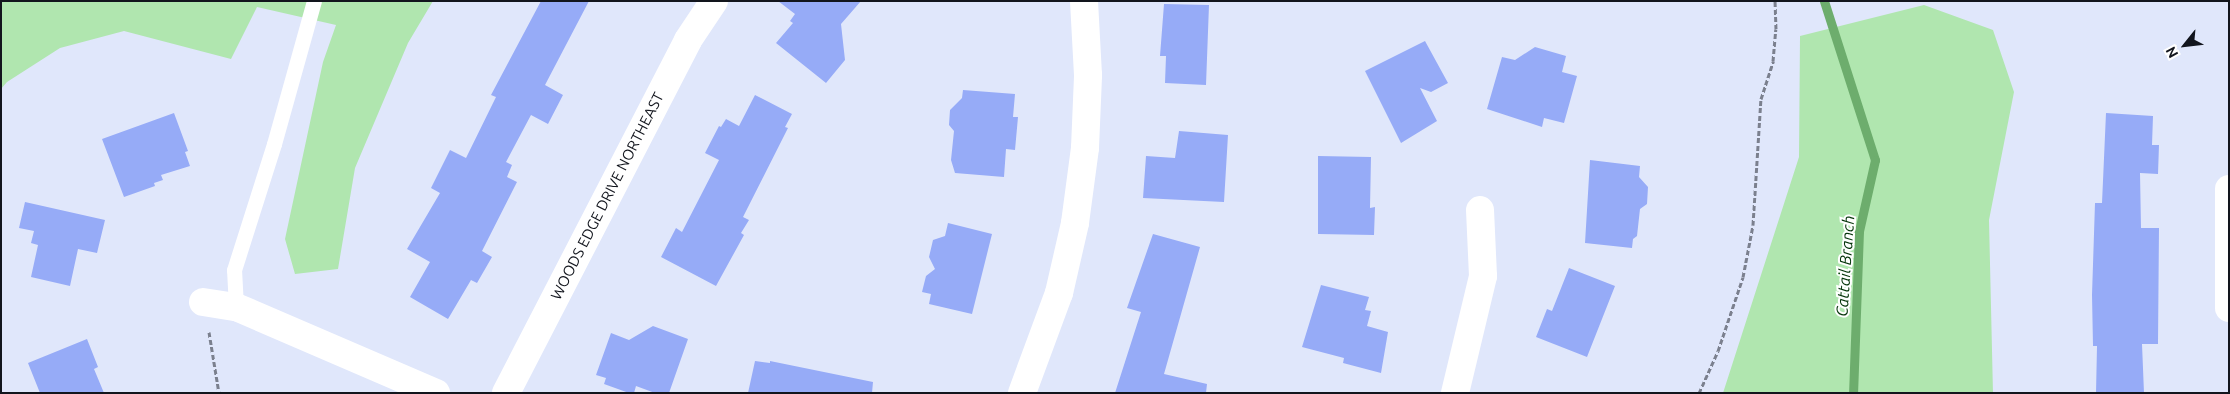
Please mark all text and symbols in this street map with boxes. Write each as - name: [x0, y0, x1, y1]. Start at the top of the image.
- north arrow: [2160, 20, 2210, 70]
- text: N: [2162, 44, 2181, 61]
- street label: WOODS EDGE DRIVE NORTHEAST: [547, 89, 667, 303]
- water label: Cattail Branch: [1832, 215, 1858, 317]

